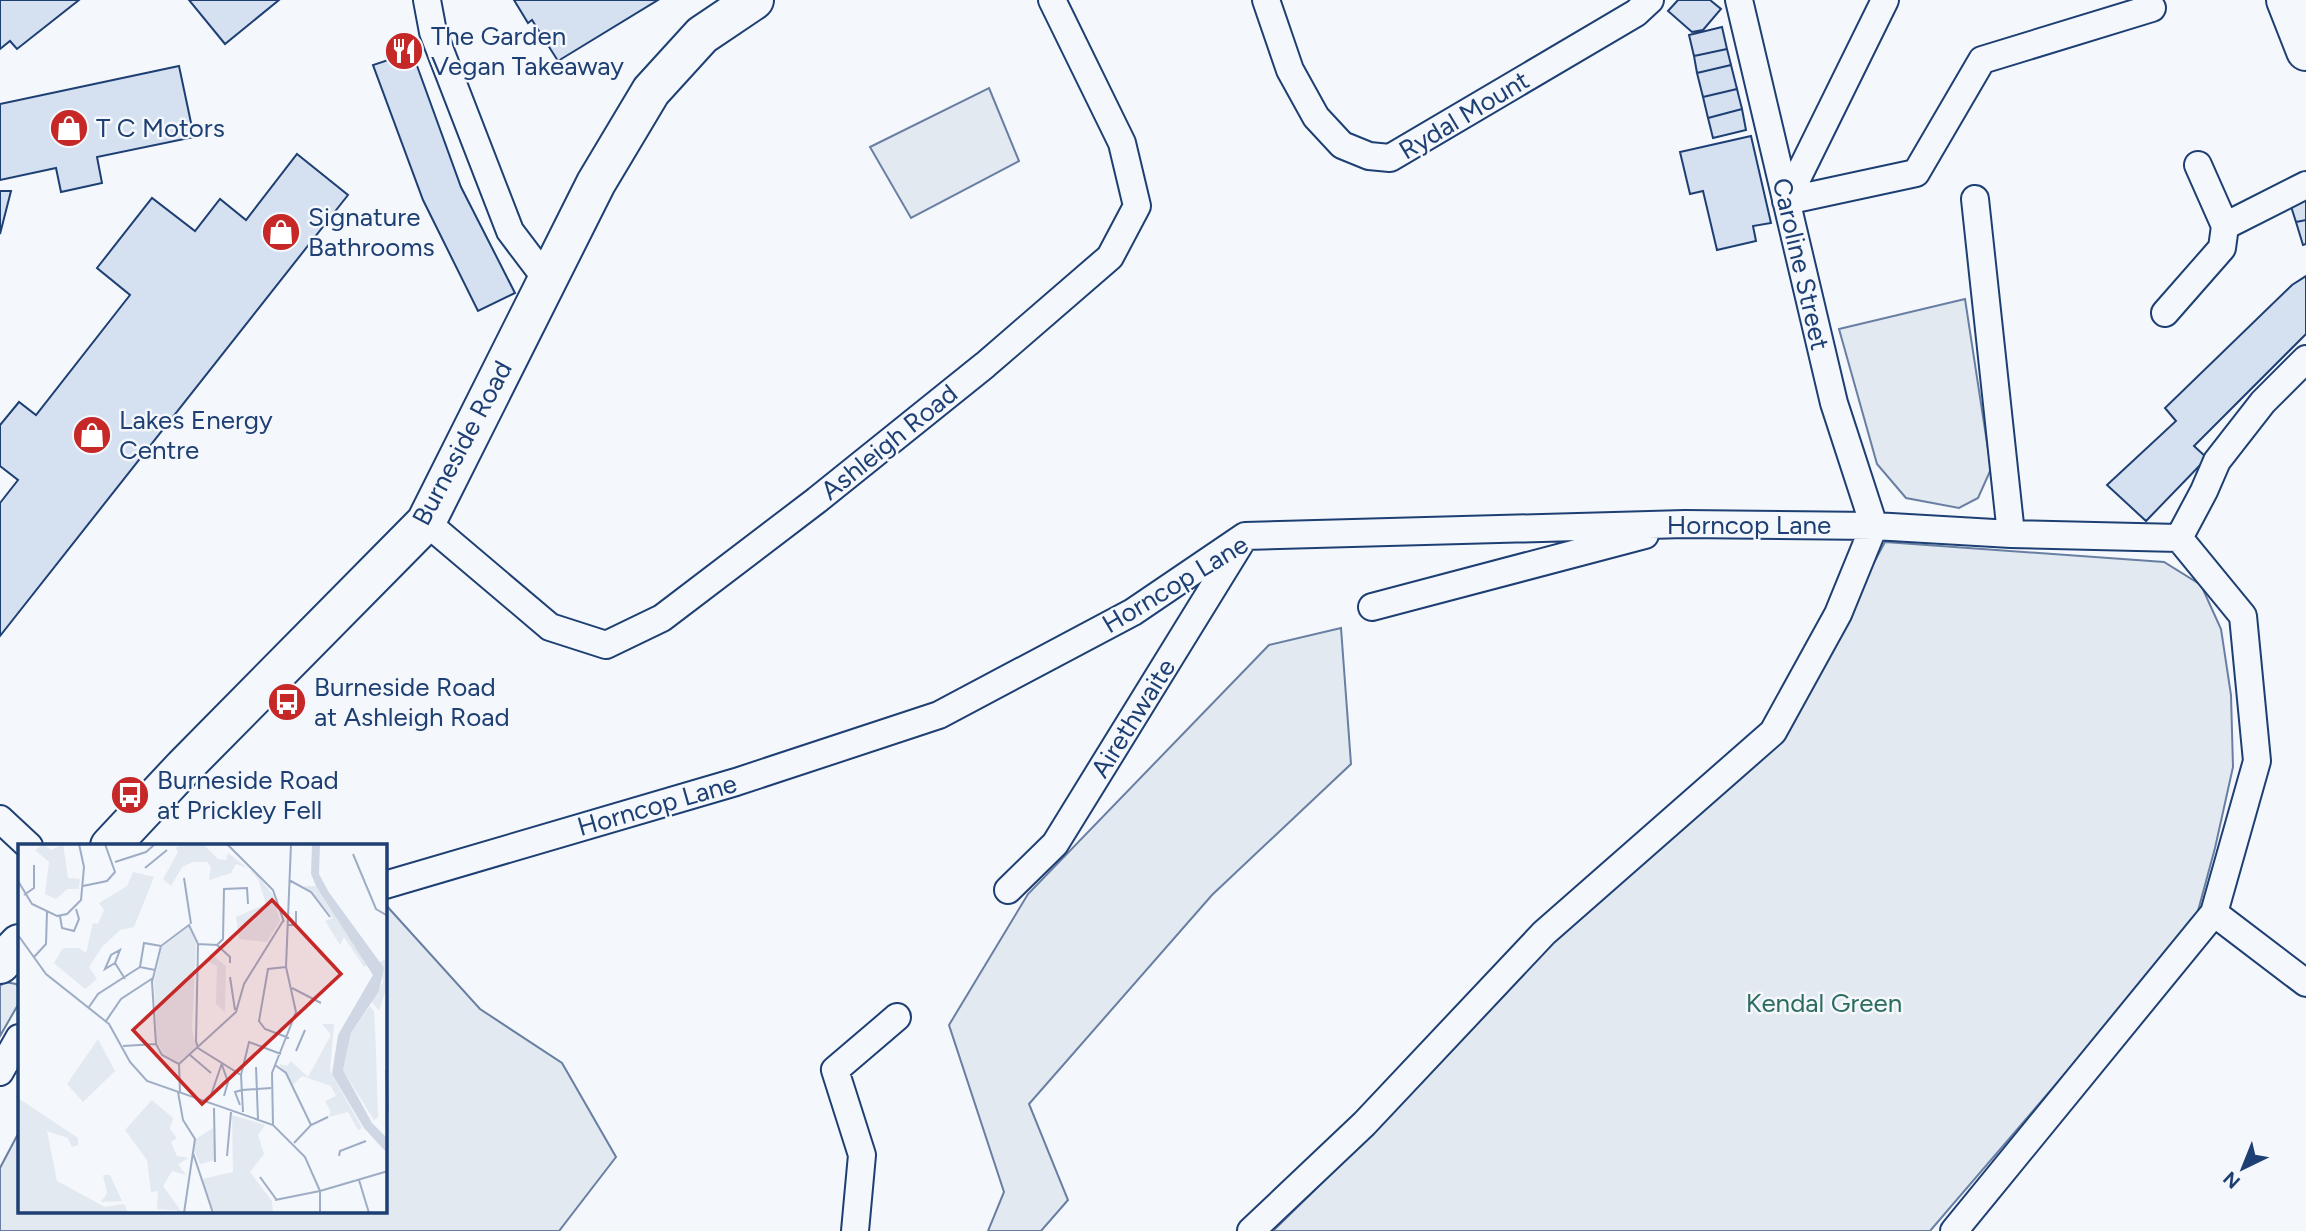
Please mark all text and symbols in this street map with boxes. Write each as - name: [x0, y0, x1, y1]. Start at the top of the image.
- place label: The Garden Vegan Takeaway: [431, 20, 624, 82]
- restaurant icon: The Garden Vegan Takeaway: [383, 30, 425, 72]
- street label: Rydal Mount: [1393, 64, 1535, 166]
- shop icon: T C Motors: [48, 107, 90, 149]
- place label: T C Motors: [96, 112, 225, 144]
- street label: Caroline Street: [1766, 175, 1836, 353]
- place label: Signature Bathrooms: [308, 201, 435, 263]
- shop icon: Signature Bathrooms: [260, 211, 302, 253]
- street label: Burneside Road: [405, 355, 519, 531]
- street label: Ashleigh Road: [814, 377, 964, 507]
- place label: Lakes Energy Centre: [119, 404, 273, 466]
- shop icon: Lakes Energy Centre: [71, 414, 113, 456]
- street label: Horncop Lane: [1667, 509, 1831, 541]
- street label: Horncop Lane: [1096, 528, 1254, 640]
- street label: Airethwaite: [1084, 653, 1182, 783]
- place label: Burneside Road at Ashleigh Road: [314, 671, 510, 733]
- bus stop icon: Burneside Road at Ashleigh Road: [266, 681, 308, 723]
- place label: Burneside Road at Prickley Fell: [157, 764, 339, 826]
- street label: Horncop Lane: [574, 767, 740, 843]
- bus stop icon: Burneside Road at Prickley Fell: [109, 774, 151, 816]
- inset map: [18, 844, 387, 1214]
- park label: Kendal Green: [1746, 987, 1902, 1019]
- north arrow: [2208, 1133, 2278, 1203]
- text: N: [2219, 1167, 2245, 1193]

